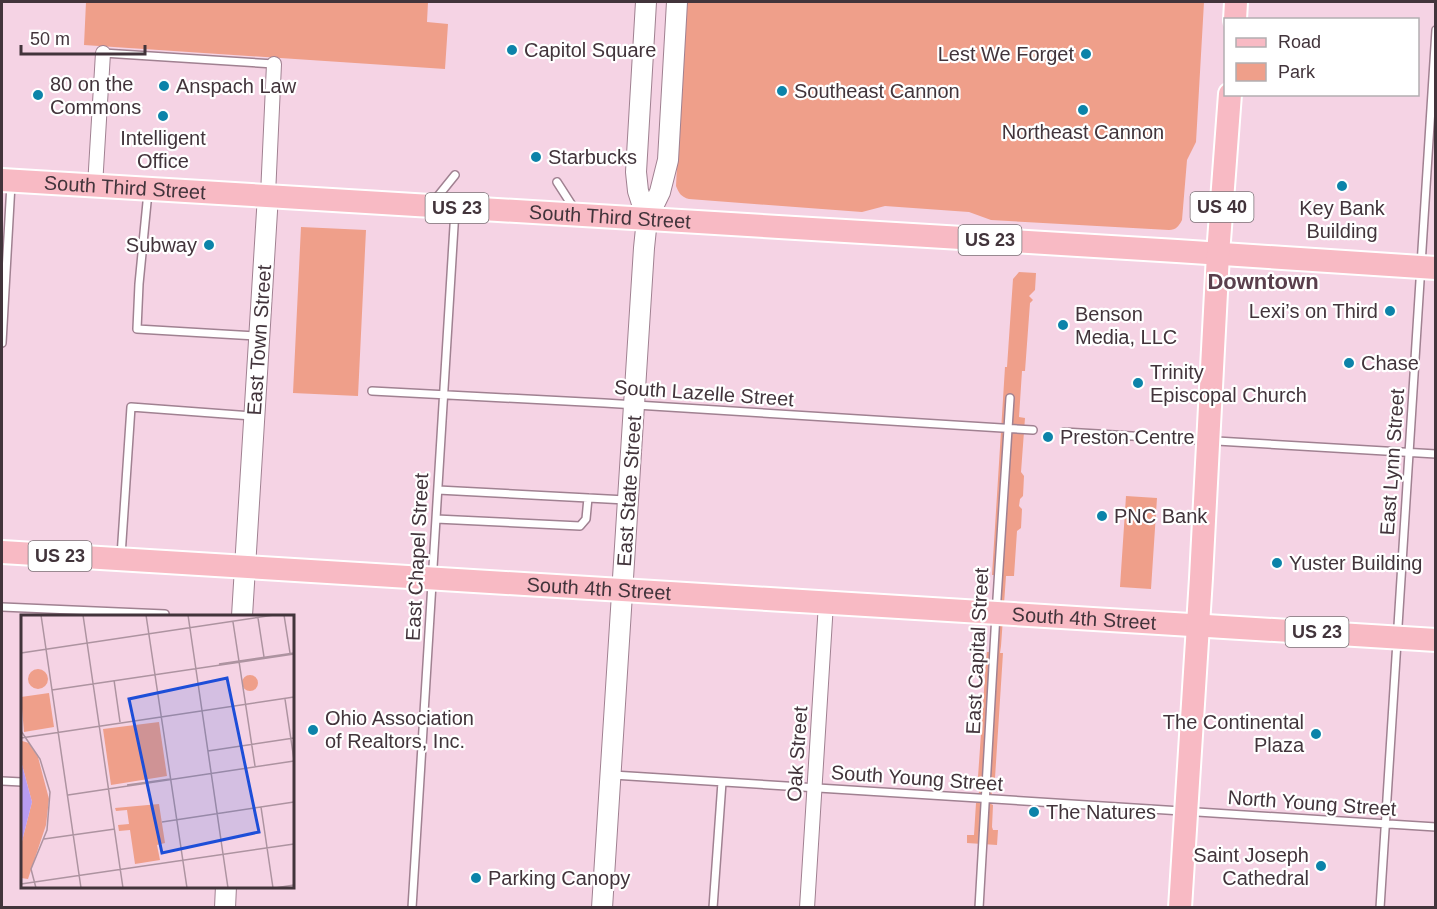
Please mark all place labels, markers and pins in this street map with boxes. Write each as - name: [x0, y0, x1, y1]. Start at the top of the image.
- place label: Capitol Square: [524, 39, 656, 61]
- marker: Capitol Square: [505, 43, 519, 57]
- place label: Lest We Forget: [938, 43, 1074, 65]
- marker: Lest We Forget: [1079, 47, 1093, 61]
- place label: 80 on the Commons: [50, 73, 141, 118]
- place label: Anspach Law: [176, 75, 297, 97]
- marker: Anspach Law: [157, 79, 171, 93]
- place label: Southeast Cannon: [794, 80, 960, 102]
- marker: Southeast Cannon: [775, 84, 789, 98]
- marker: 80 on the Commons: [31, 88, 45, 102]
- marker: Northeast Cannon: [1076, 103, 1090, 117]
- marker: Intelligent Office: [156, 109, 170, 123]
- place label: Northeast Cannon: [1002, 121, 1164, 143]
- place label: Intelligent Office: [120, 127, 206, 172]
- place label: Starbucks: [548, 146, 637, 168]
- marker: Starbucks: [529, 150, 543, 164]
- marker: Key Bank Building: [1335, 179, 1349, 193]
- place label: Key Bank Building: [1299, 197, 1386, 242]
- place label: Subway: [126, 234, 197, 256]
- marker: Subway: [202, 238, 216, 252]
- place label: Lexi’s on Third: [1249, 300, 1378, 322]
- place label: Benson Media, LLC: [1075, 303, 1177, 348]
- marker: Lexi’s on Third: [1383, 304, 1397, 318]
- marker: Benson Media, LLC: [1056, 318, 1070, 332]
- place label: Chase: [1361, 352, 1419, 374]
- marker: Chase: [1342, 356, 1356, 370]
- place label: Trinity Episcopal Church: [1150, 361, 1307, 406]
- marker: Trinity Episcopal Church: [1131, 376, 1145, 390]
- place label: Preston Centre: [1060, 426, 1195, 448]
- marker: Preston Centre: [1041, 430, 1055, 444]
- place label: PNC Bank: [1114, 505, 1208, 527]
- marker: PNC Bank: [1095, 509, 1109, 523]
- place label: Yuster Building: [1289, 552, 1422, 574]
- marker: Yuster Building: [1270, 556, 1284, 570]
- place label: Ohio Association of Realtors, Inc.: [325, 707, 474, 752]
- place label: The Continental Plaza: [1163, 711, 1305, 756]
- marker: Ohio Association of Realtors, Inc.: [306, 723, 320, 737]
- marker: The Continental Plaza: [1309, 727, 1323, 741]
- place label: The Natures: [1046, 801, 1156, 823]
- marker: The Natures: [1027, 805, 1041, 819]
- place label: Saint Joseph Cathedral: [1193, 844, 1309, 889]
- marker: Saint Joseph Cathedral: [1314, 859, 1328, 873]
- place label: Parking Canopy: [488, 867, 630, 889]
- marker: Parking Canopy: [469, 871, 483, 885]

